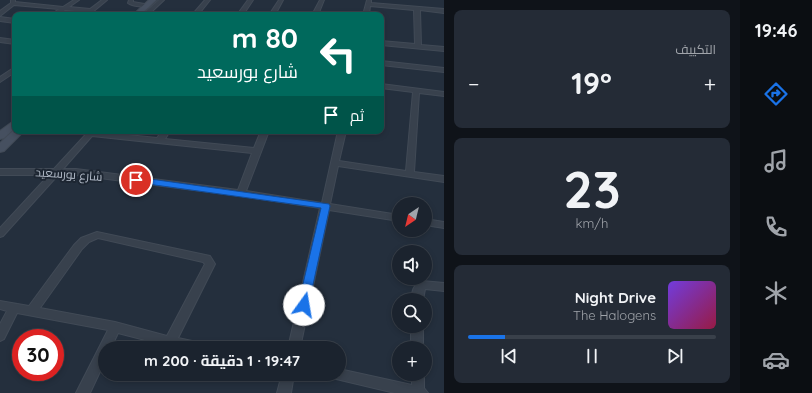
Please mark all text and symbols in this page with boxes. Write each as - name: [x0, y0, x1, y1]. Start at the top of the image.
- text: 19:46: [755, 19, 797, 42]
- text: 80 m: [232, 20, 298, 55]
- icon: left: [312, 28, 364, 80]
- text: التكييف: [675, 41, 716, 57]
- text: شارع بورسعيد: [197, 60, 298, 83]
- text: 19°: [571, 64, 612, 102]
- text: −: [468, 70, 479, 98]
- text: +: [704, 70, 716, 98]
- icon: directions: [762, 80, 790, 108]
- icon: arrive: [320, 104, 342, 126]
- text: ثم: [350, 106, 364, 125]
- icon: music: [762, 147, 790, 175]
- text: 23: [563, 156, 621, 221]
- pin: [119, 163, 153, 197]
- street label: شارع بورسعيد: [35, 164, 103, 185]
- icon: arrive: [125, 169, 147, 191]
- north arrow: [392, 197, 432, 237]
- map controls: [392, 197, 432, 381]
- icon: phone: [762, 213, 790, 241]
- text: km/h: [576, 215, 609, 231]
- button: sound: [392, 245, 432, 285]
- icon: climate: [762, 279, 790, 307]
- position arrow: [283, 284, 325, 326]
- text: Night Drive: [575, 288, 656, 307]
- button: search: [392, 293, 432, 333]
- text: The Halogens: [573, 307, 656, 323]
- speed limit sign: 30: [12, 329, 64, 381]
- button: +: [392, 341, 432, 381]
- icon: previous: [498, 345, 520, 367]
- icon: pause: [581, 345, 603, 367]
- icon: next: [664, 345, 686, 367]
- icon: car: [762, 346, 790, 374]
- text: 19:47 · 1 دقيقة · 200 m: [144, 351, 300, 370]

